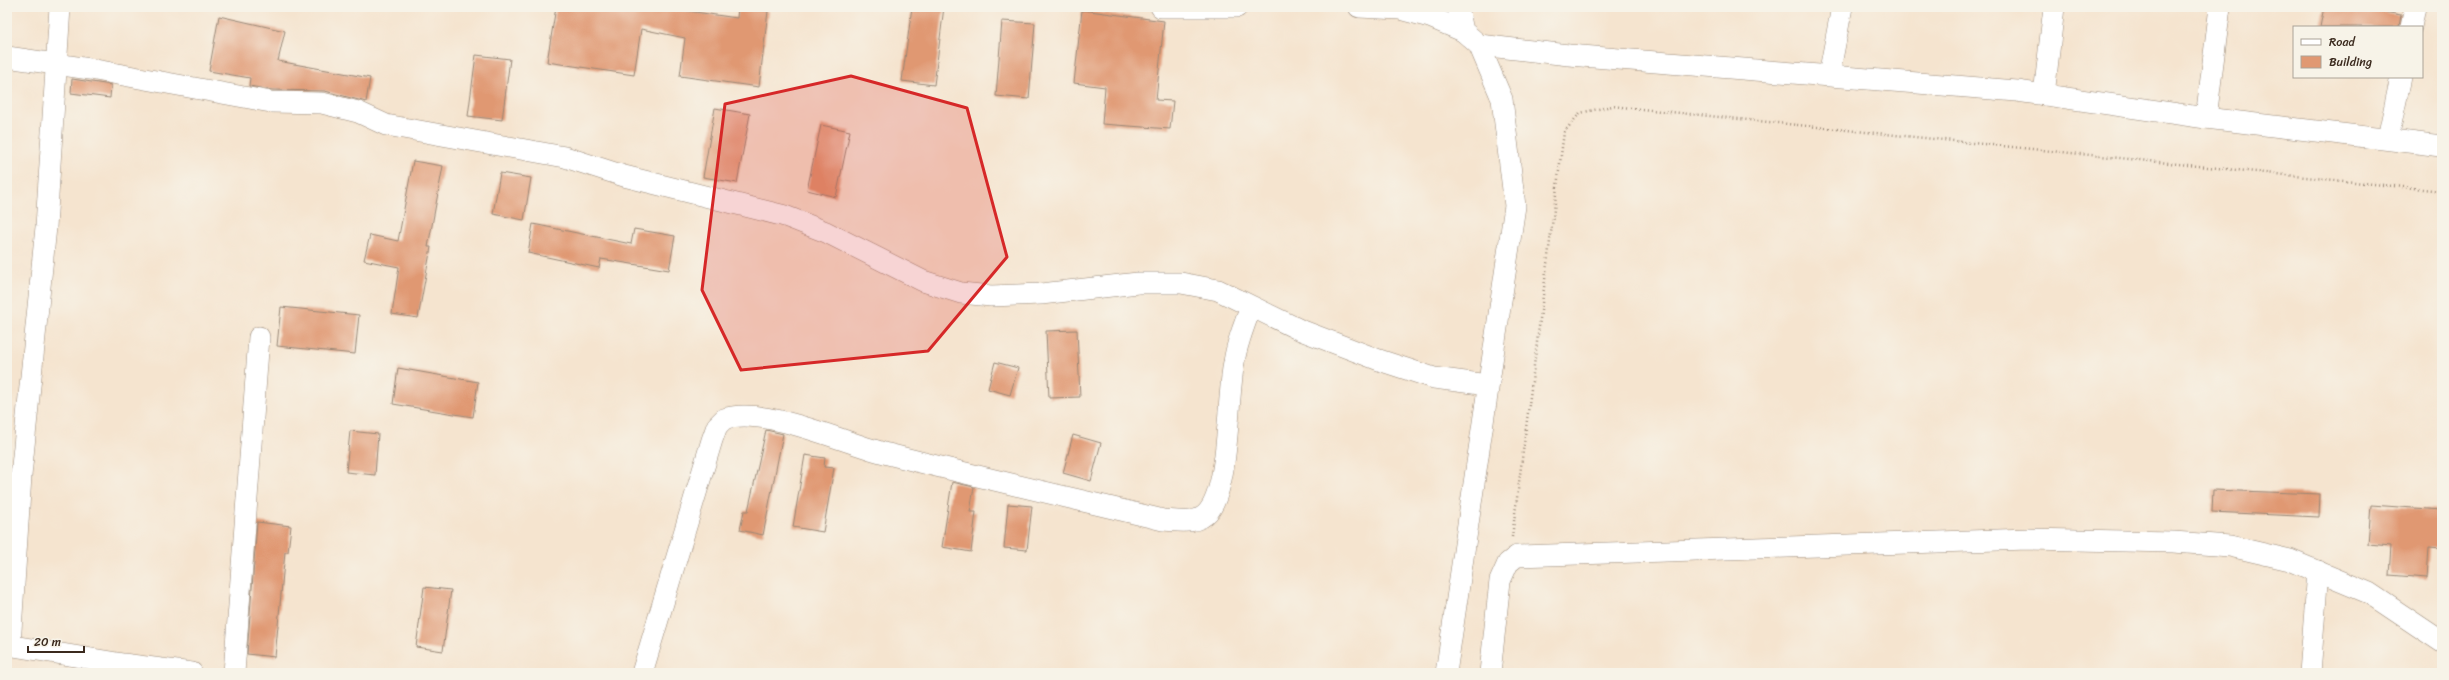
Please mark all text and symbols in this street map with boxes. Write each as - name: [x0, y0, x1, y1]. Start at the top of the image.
- legend: [2293, 26, 2423, 78]
- text: Road: [2329, 31, 2356, 53]
- text: Building: [2329, 51, 2372, 73]
- scale bar: [28, 628, 84, 654]
- text: 20 m: [34, 631, 61, 653]

